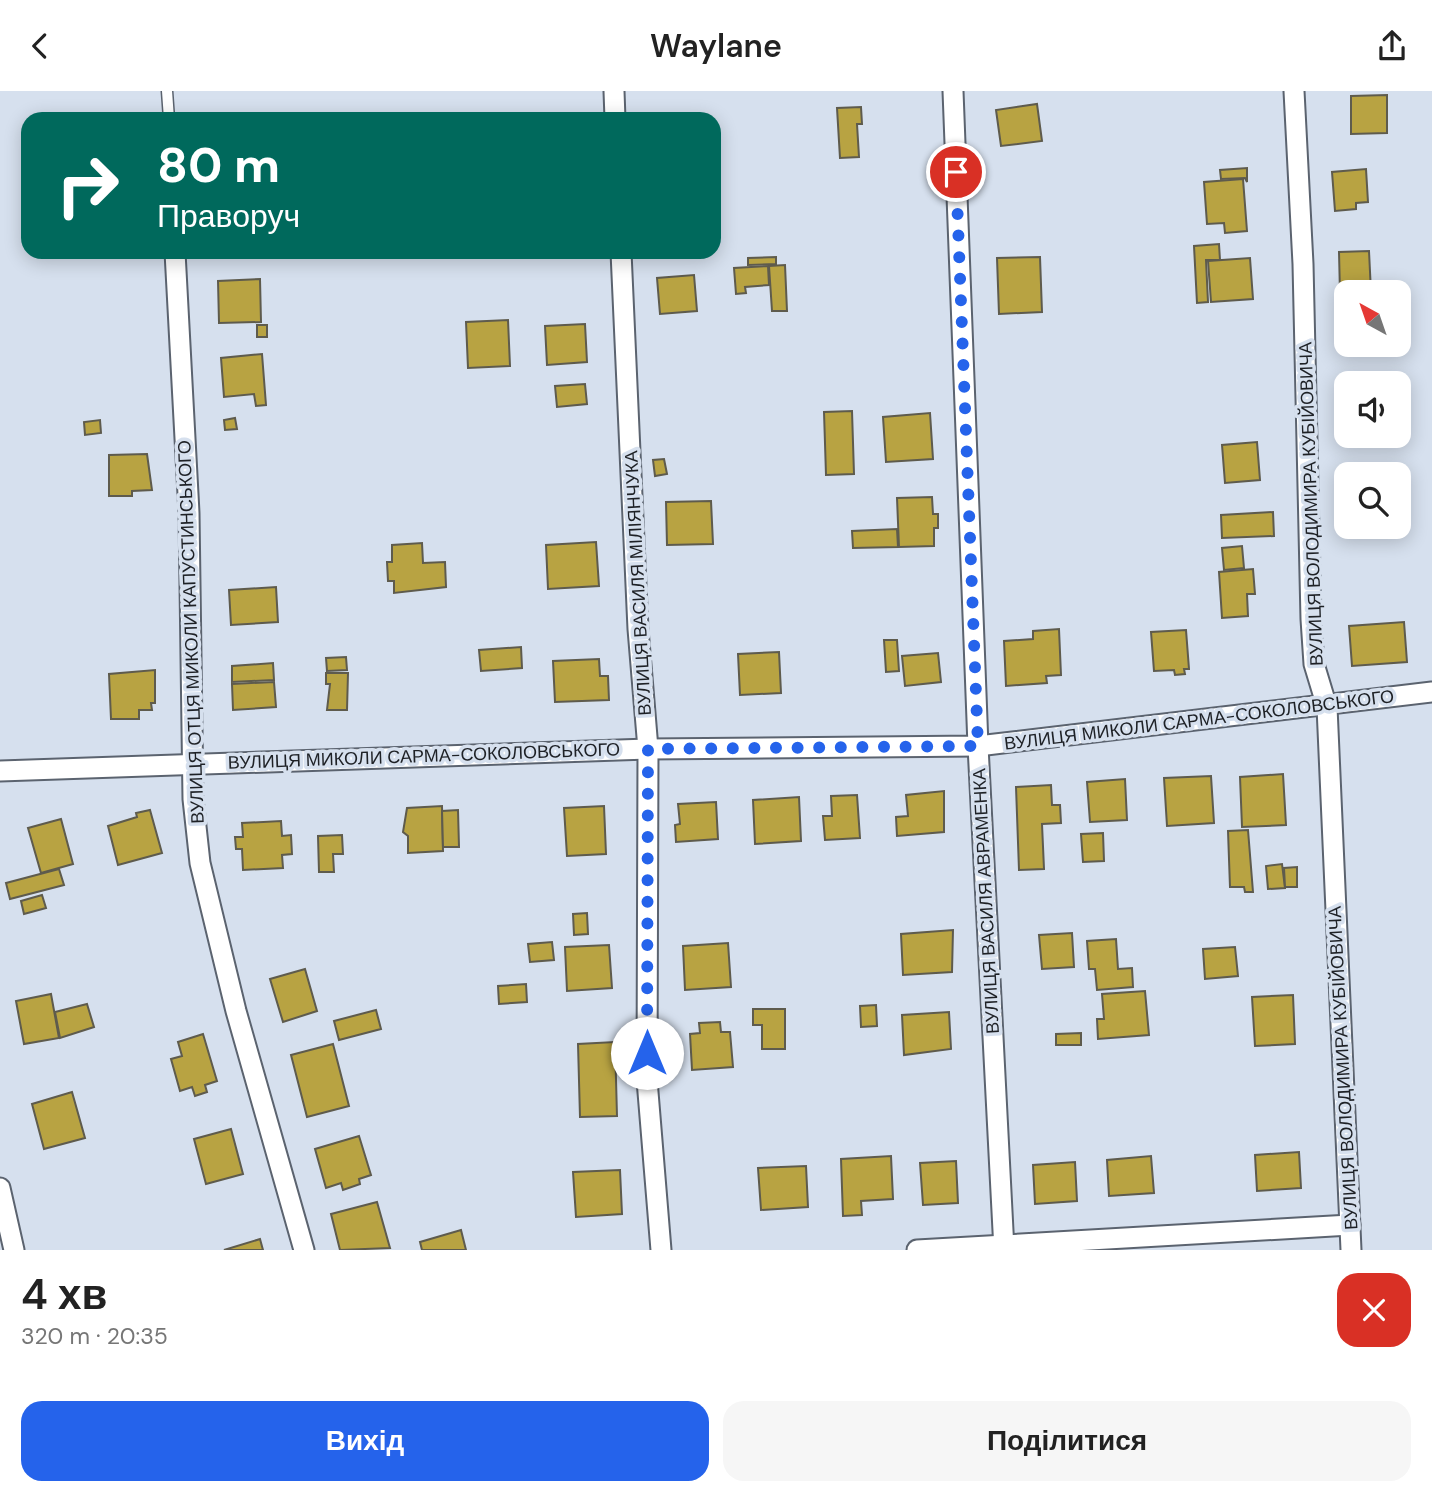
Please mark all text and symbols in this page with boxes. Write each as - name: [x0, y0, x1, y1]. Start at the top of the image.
- text: Waylane: [650, 25, 782, 67]
- icon: back: [21, 27, 59, 65]
- icon: share: [1373, 27, 1411, 65]
- text: 80 m: [157, 133, 280, 197]
- icon: right: [42, 140, 133, 231]
- pin: [926, 142, 986, 202]
- icon: arrive: [937, 153, 975, 191]
- text: Праворуч: [157, 195, 300, 237]
- north arrow: [1334, 280, 1410, 357]
- map controls: [1334, 280, 1411, 539]
- street label: ВУЛИЦЯ ВОЛОДИМИРА КУБІЙОВИЧА: [1293, 342, 1329, 666]
- button: sound: [1334, 371, 1411, 448]
- street label: ВУЛИЦЯ ОТЦЯ МИКОЛИ КАПУСТИНСЬКОГО: [172, 440, 210, 824]
- street label: ВУЛИЦЯ ВАСИЛЯ МІЛІЯНЧУКА: [619, 450, 657, 716]
- button: search: [1334, 462, 1411, 539]
- street label: ВУЛИЦЯ МИКОЛИ САРМА-СОКОЛОВСЬКОГО: [1003, 684, 1395, 756]
- street label: ВУЛИЦЯ МИКОЛИ САРМА-СОКОЛОВСЬКОГО: [227, 737, 621, 775]
- street label: ВУЛИЦЯ ВАСИЛЯ АВРАМЕНКА: [967, 768, 1005, 1034]
- street label: ВУЛИЦЯ ВОЛОДИМИРА КУБІЙОВИЧА: [1323, 905, 1363, 1231]
- position arrow: [610, 1016, 684, 1090]
- text: 4 хв: [21, 1267, 107, 1322]
- button: close: [1337, 1273, 1411, 1347]
- text: 320 m · 20:35: [21, 1321, 168, 1351]
- button: Вихід: [21, 1401, 709, 1481]
- button: Поділитися: [723, 1401, 1411, 1481]

